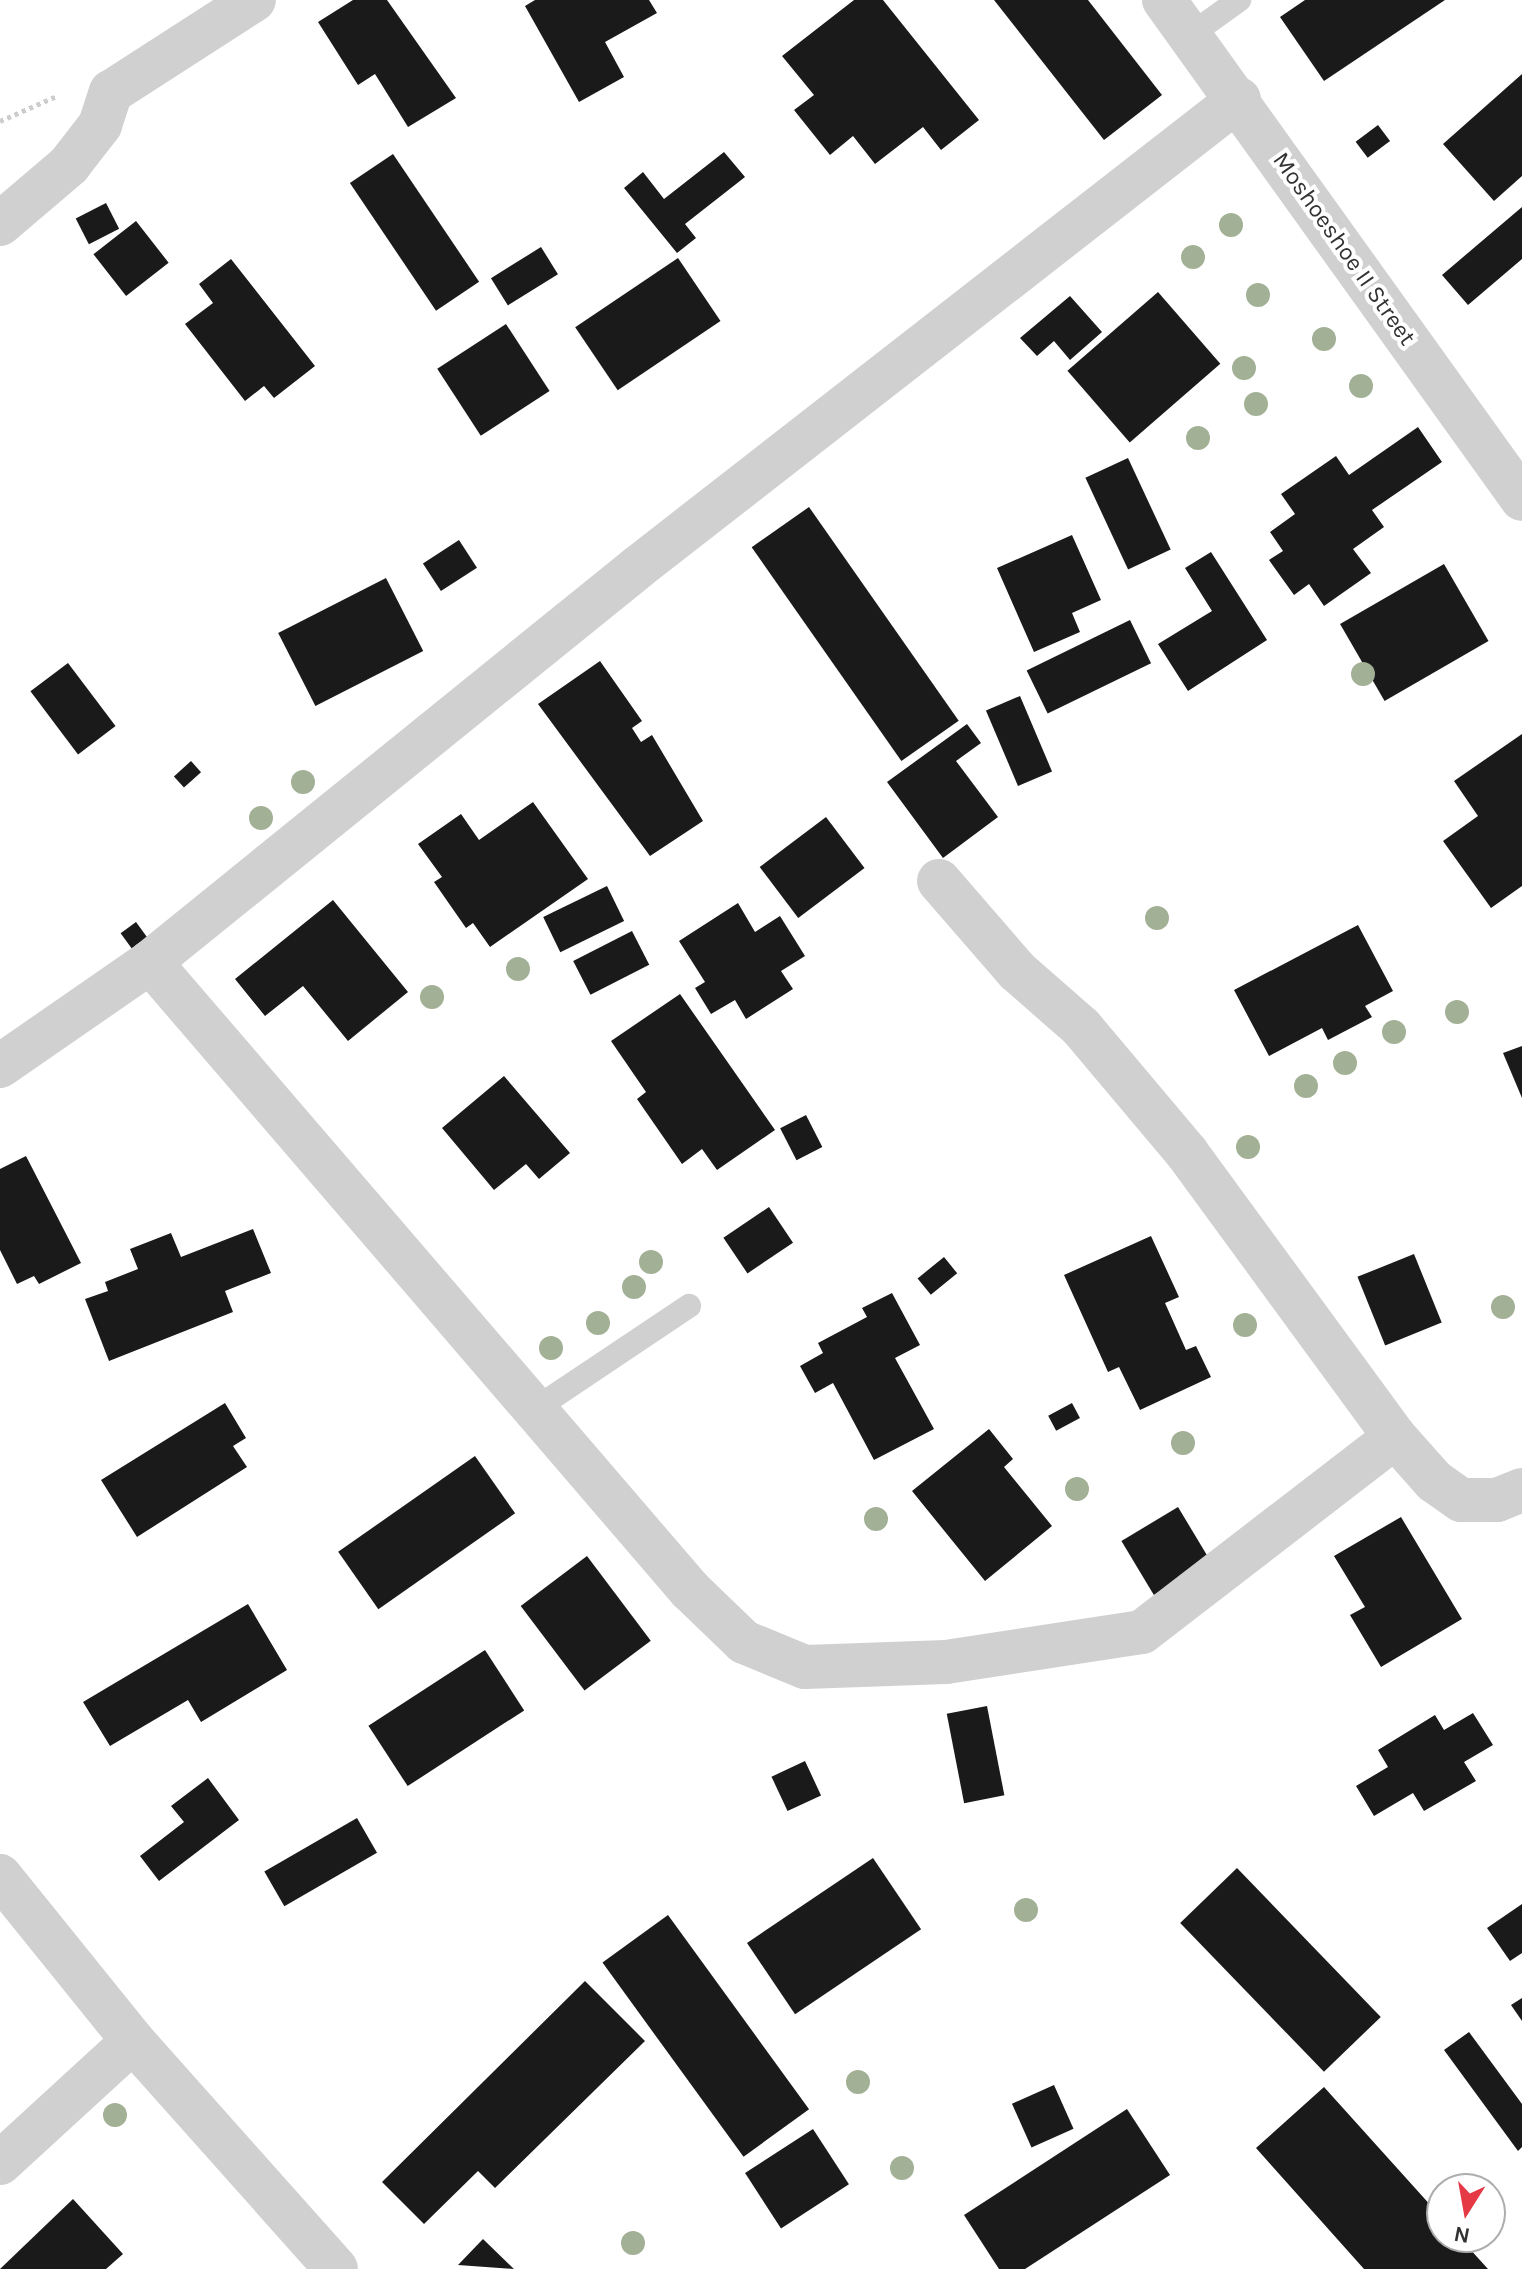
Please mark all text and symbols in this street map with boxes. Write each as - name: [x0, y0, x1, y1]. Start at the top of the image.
- street label: Moshoeshoe II Street: [1266, 147, 1422, 351]
- north arrow: [1426, 2173, 1506, 2253]
- text: N: [1452, 2220, 1472, 2249]

